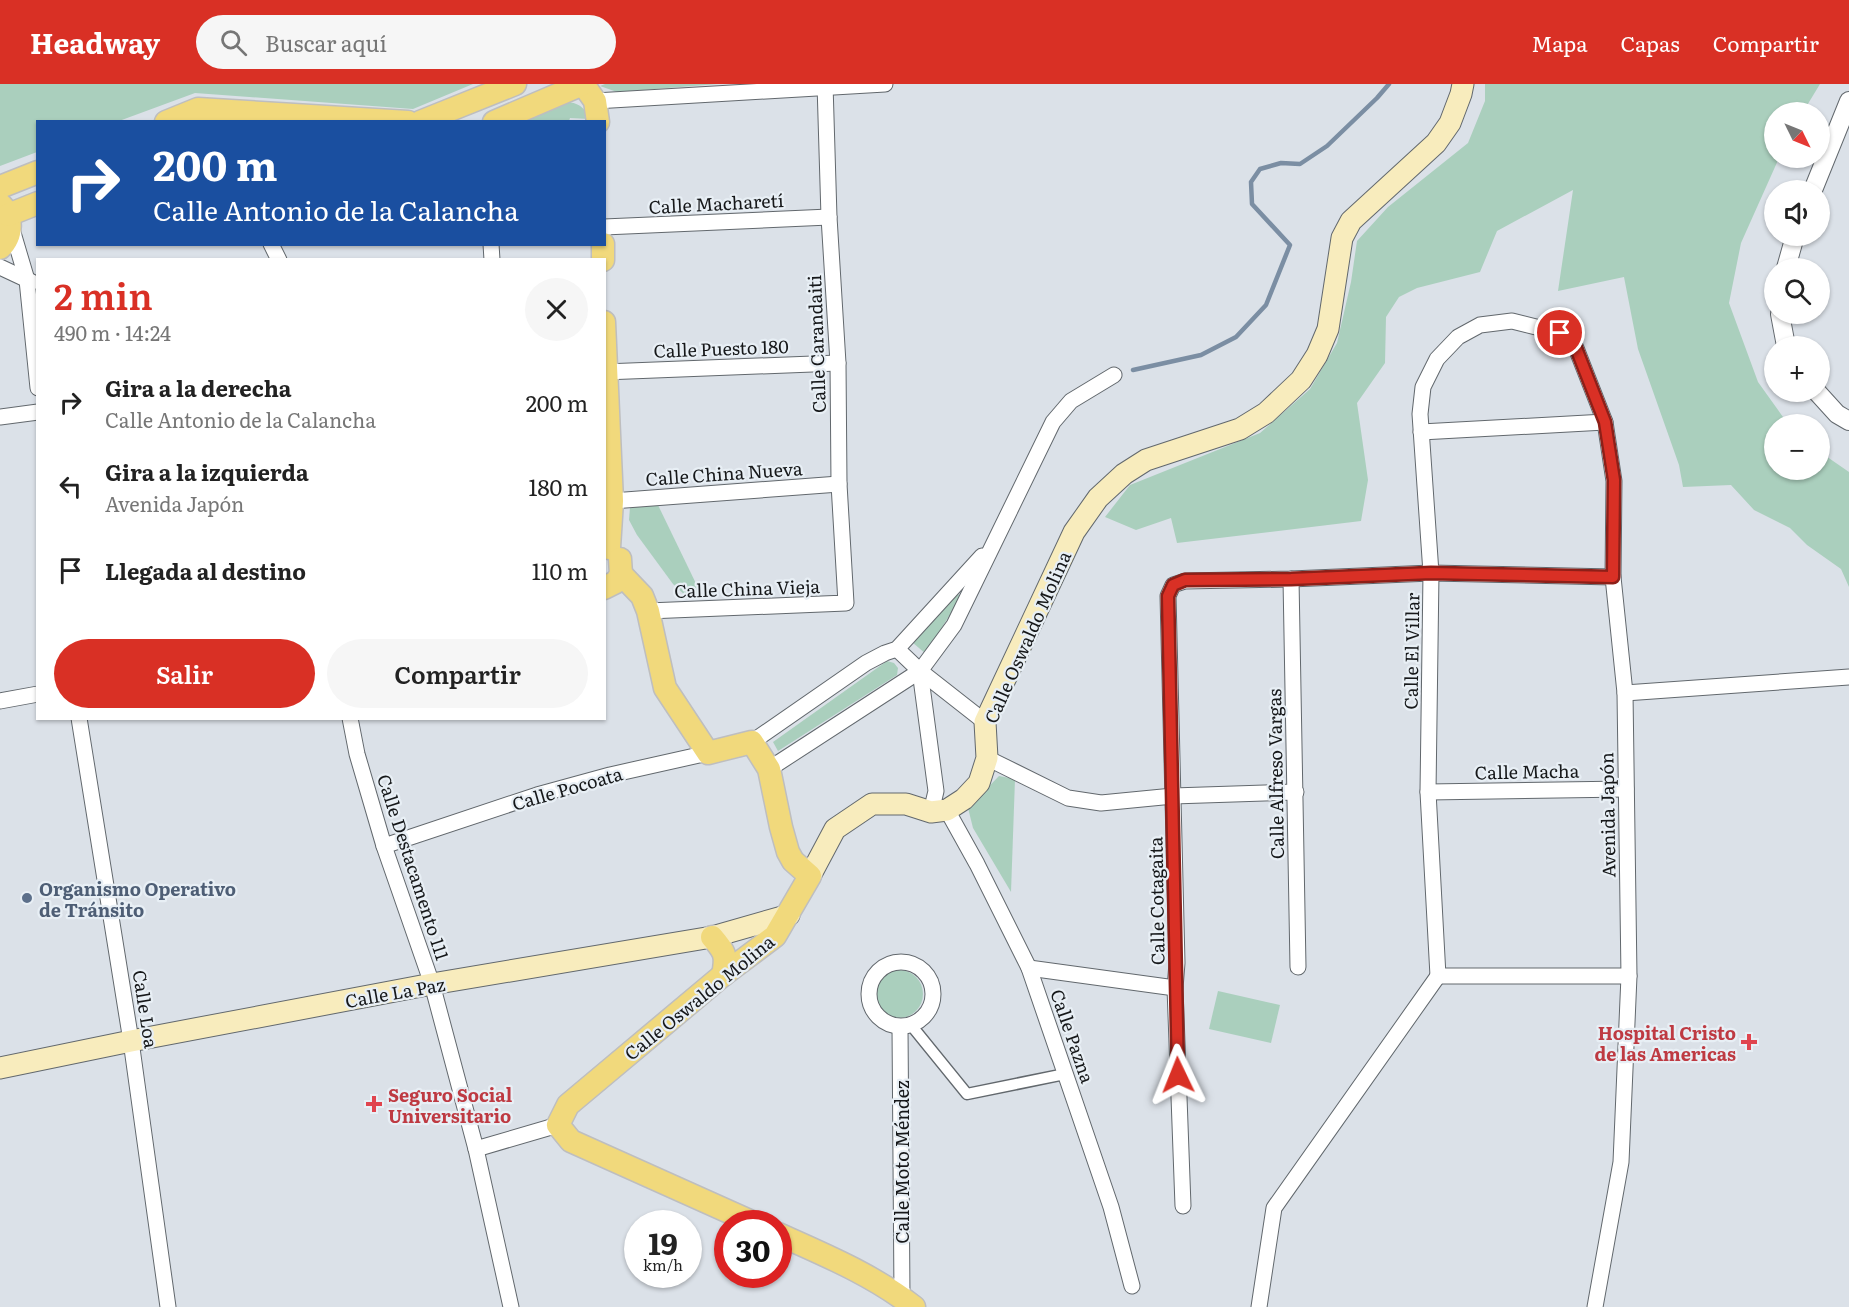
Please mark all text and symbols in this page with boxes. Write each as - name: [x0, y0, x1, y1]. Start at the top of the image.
- search box: [196, 15, 616, 69]
- text: Headway: [30, 21, 160, 63]
- icon: search: [217, 26, 250, 59]
- text: Buscar aquí: [265, 26, 387, 59]
- text: Mapa: [1531, 27, 1588, 58]
- text: Capas: [1621, 27, 1680, 58]
- text: Compartir: [1713, 27, 1819, 58]
- north arrow: [1764, 102, 1830, 168]
- map controls: [1764, 102, 1830, 480]
- text: 200 m: [153, 132, 278, 194]
- icon: right: [54, 144, 132, 222]
- button: sound: [1764, 180, 1830, 246]
- street label: Calle Macharetí: [648, 186, 784, 220]
- text: Calle Antonio de la Calancha: [153, 189, 519, 229]
- button: search: [1764, 258, 1830, 324]
- text: 2 min: [54, 268, 153, 321]
- street label: Calle Carandaiti: [800, 274, 832, 414]
- button: close: [525, 278, 588, 341]
- pin: [1534, 307, 1585, 358]
- icon: arrive: [1543, 316, 1576, 349]
- text: 490 m · 14:24: [54, 317, 171, 347]
- street label: Calle Puesto 180: [653, 332, 789, 364]
- button: +: [1764, 336, 1830, 402]
- text: Gira a la derecha: [105, 371, 292, 404]
- icon: right: [54, 386, 87, 419]
- text: 200 m: [526, 386, 588, 419]
- text: Calle Antonio de la Calancha: [105, 404, 376, 434]
- button: −: [1764, 414, 1830, 480]
- street label: Calle China Nueva: [645, 454, 804, 492]
- text: Gira a la izquierda: [105, 455, 309, 488]
- icon: left: [54, 470, 87, 503]
- text: 180 m: [528, 470, 588, 503]
- text: Avenida Japón: [105, 488, 244, 518]
- street label: Calle Oswaldo Molina: [977, 546, 1077, 728]
- icon: arrive: [54, 554, 87, 587]
- text: Llegada al destino: [105, 554, 306, 587]
- text: 110 m: [532, 554, 588, 587]
- street label: Calle China Vieja: [674, 572, 821, 604]
- street label: Calle El Villar: [1396, 592, 1426, 710]
- button: Salir: [54, 639, 315, 708]
- button: Compartir: [327, 639, 588, 708]
- street label: Calle Alfreso Vargas: [1260, 689, 1290, 859]
- street label: Avenida Japón: [1592, 752, 1622, 878]
- street label: Calle Macha: [1474, 757, 1580, 785]
- street label: Calle Pocoata: [509, 759, 626, 817]
- street label: Calle Destacamento 111: [371, 771, 457, 963]
- street label: Calle Cotagaita: [1141, 836, 1171, 965]
- place label: Organismo Operativo de Tránsito: [39, 875, 236, 923]
- marker: Organismo Operativo de Tránsito: [20, 891, 34, 905]
- street label: Calle Oswaldo Molina: [618, 928, 780, 1066]
- street label: Calle Loa: [127, 968, 166, 1050]
- street label: Calle La Paz: [343, 970, 447, 1014]
- street label: Calle Pazna: [1044, 985, 1102, 1087]
- place label: Hospital Cristo de las Americas: [1595, 1019, 1736, 1067]
- marker: Hospital Cristo de las Americas: [1740, 1033, 1758, 1051]
- position arrow: [1146, 1043, 1210, 1107]
- street label: Calle Moto Méndez: [888, 1080, 915, 1244]
- place label: Seguro Social Universitario: [388, 1081, 513, 1129]
- marker: Seguro Social Universitario: [365, 1095, 383, 1113]
- speed limit sign: 30: [714, 1210, 792, 1288]
- text: 19: [648, 1220, 678, 1264]
- text: km/h: [643, 1253, 683, 1276]

